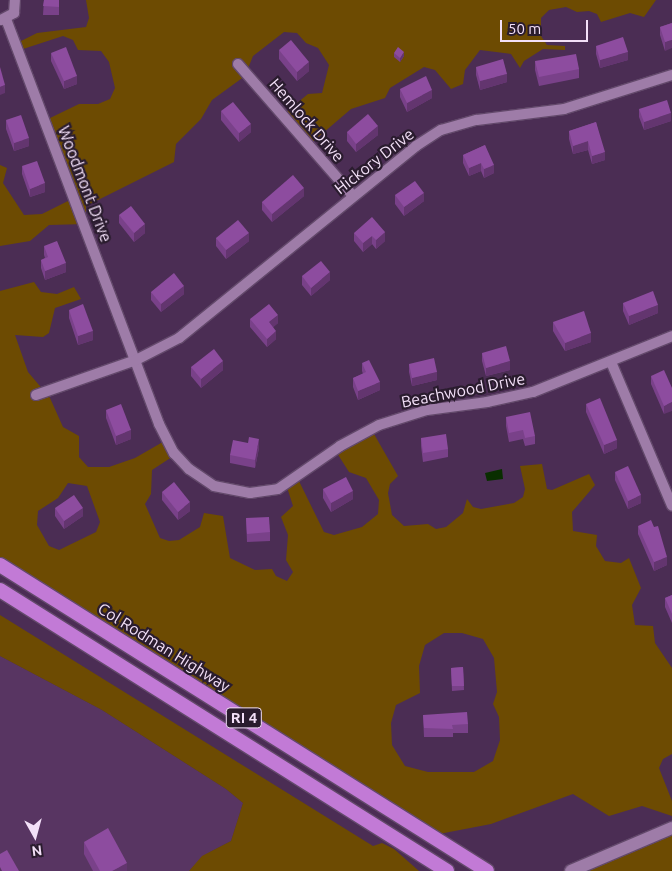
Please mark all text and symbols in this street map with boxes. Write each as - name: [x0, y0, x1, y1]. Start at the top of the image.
- scale bar: [502, 10, 590, 42]
- text: 50 m: [508, 20, 541, 37]
- street label: Hemlock Drive: [266, 74, 348, 166]
- street label: Woodmont Drive: [54, 123, 116, 245]
- street label: Hickory Drive: [331, 124, 417, 198]
- street label: Beachwood Drive: [399, 369, 527, 411]
- street label: Col Rodman Highway: [94, 599, 234, 695]
- road number: RI 4: [225, 706, 263, 730]
- north arrow: [10, 811, 60, 861]
- text: N: [31, 842, 43, 859]

